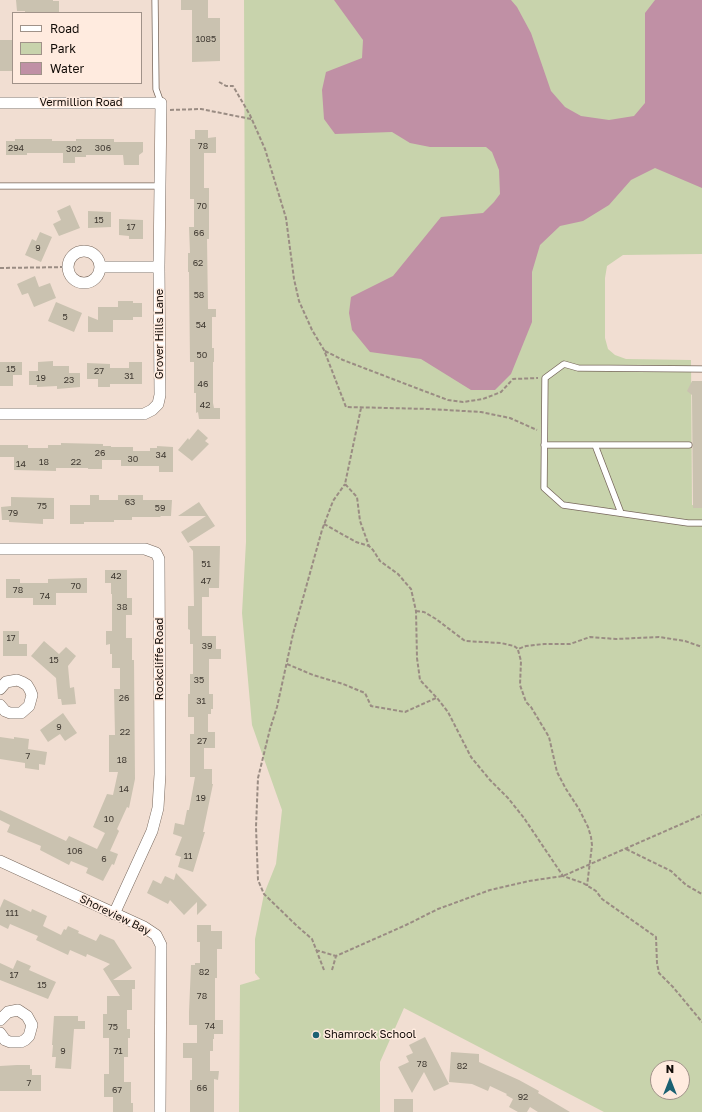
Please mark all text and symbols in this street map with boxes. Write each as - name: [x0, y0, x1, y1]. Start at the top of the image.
- legend: [12, 12, 142, 84]
- text: Road: [50, 21, 79, 36]
- house number: 1085: [196, 34, 216, 44]
- text: Park: [50, 41, 76, 56]
- text: Water: [50, 61, 84, 76]
- street label: Vermillion Road: [39, 96, 123, 110]
- house number: 78: [198, 141, 208, 151]
- house number: 294: [8, 143, 24, 153]
- house number: 306: [95, 143, 111, 153]
- house number: 302: [66, 144, 82, 154]
- house number: 70: [197, 201, 207, 211]
- house number: 15: [94, 215, 104, 225]
- house number: 17: [126, 222, 136, 232]
- house number: 66: [194, 228, 204, 238]
- house number: 9: [35, 243, 41, 253]
- house number: 62: [193, 258, 203, 268]
- street label: Grover Hills Lane: [153, 289, 167, 379]
- house number: 58: [194, 290, 204, 300]
- house number: 5: [62, 312, 68, 322]
- house number: 54: [196, 320, 206, 330]
- house number: 50: [197, 350, 207, 360]
- house number: 15: [6, 364, 16, 374]
- house number: 27: [94, 366, 104, 376]
- house number: 31: [124, 371, 134, 381]
- house number: 19: [36, 373, 46, 383]
- house number: 23: [64, 375, 74, 385]
- house number: 46: [198, 379, 208, 389]
- house number: 42: [200, 400, 210, 410]
- house number: 26: [95, 448, 105, 458]
- house number: 34: [156, 450, 166, 460]
- house number: 30: [128, 454, 138, 464]
- house number: 18: [39, 457, 49, 467]
- house number: 22: [71, 457, 81, 467]
- house number: 14: [16, 459, 26, 469]
- house number: 63: [125, 497, 135, 507]
- house number: 75: [37, 501, 47, 511]
- house number: 59: [155, 503, 165, 513]
- house number: 79: [8, 508, 18, 518]
- house number: 51: [201, 559, 211, 569]
- house number: 42: [111, 571, 121, 581]
- house number: 47: [201, 576, 211, 586]
- house number: 70: [71, 581, 81, 591]
- house number: 78: [13, 585, 23, 595]
- house number: 74: [40, 591, 50, 601]
- house number: 38: [117, 602, 127, 612]
- street label: Rockcliffe Road: [153, 618, 167, 700]
- house number: 17: [6, 633, 16, 643]
- house number: 39: [202, 641, 212, 651]
- house number: 15: [49, 655, 59, 665]
- house number: 35: [194, 675, 204, 685]
- house number: 26: [119, 693, 129, 703]
- house number: 31: [196, 696, 206, 706]
- house number: 9: [56, 722, 62, 732]
- house number: 22: [120, 727, 130, 737]
- house number: 27: [197, 736, 207, 746]
- house number: 7: [26, 751, 30, 761]
- house number: 18: [117, 755, 127, 765]
- house number: 14: [119, 784, 129, 794]
- house number: 19: [196, 793, 206, 803]
- house number: 10: [104, 814, 114, 824]
- house number: 106: [67, 846, 83, 856]
- house number: 11: [184, 851, 192, 861]
- house number: 6: [101, 854, 107, 864]
- street label: Shoreview Bay: [77, 892, 153, 938]
- house number: 111: [5, 908, 19, 918]
- house number: 82: [199, 967, 209, 977]
- house number: 17: [9, 970, 19, 980]
- house number: 15: [37, 980, 47, 990]
- house number: 78: [197, 991, 207, 1001]
- house number: 74: [205, 1021, 215, 1031]
- house number: 75: [108, 1022, 118, 1032]
- place label: Shamrock School: [324, 1028, 416, 1042]
- marker: Shamrock School: [311, 1030, 321, 1040]
- house number: 9: [60, 1046, 66, 1056]
- house number: 71: [113, 1046, 123, 1056]
- house number: 78: [417, 1059, 427, 1069]
- north arrow: [650, 1060, 690, 1100]
- house number: 82: [457, 1061, 467, 1071]
- text: N: [666, 1062, 674, 1075]
- house number: 7: [27, 1078, 31, 1088]
- house number: 66: [197, 1083, 207, 1093]
- house number: 67: [112, 1085, 122, 1095]
- house number: 92: [518, 1092, 528, 1102]

